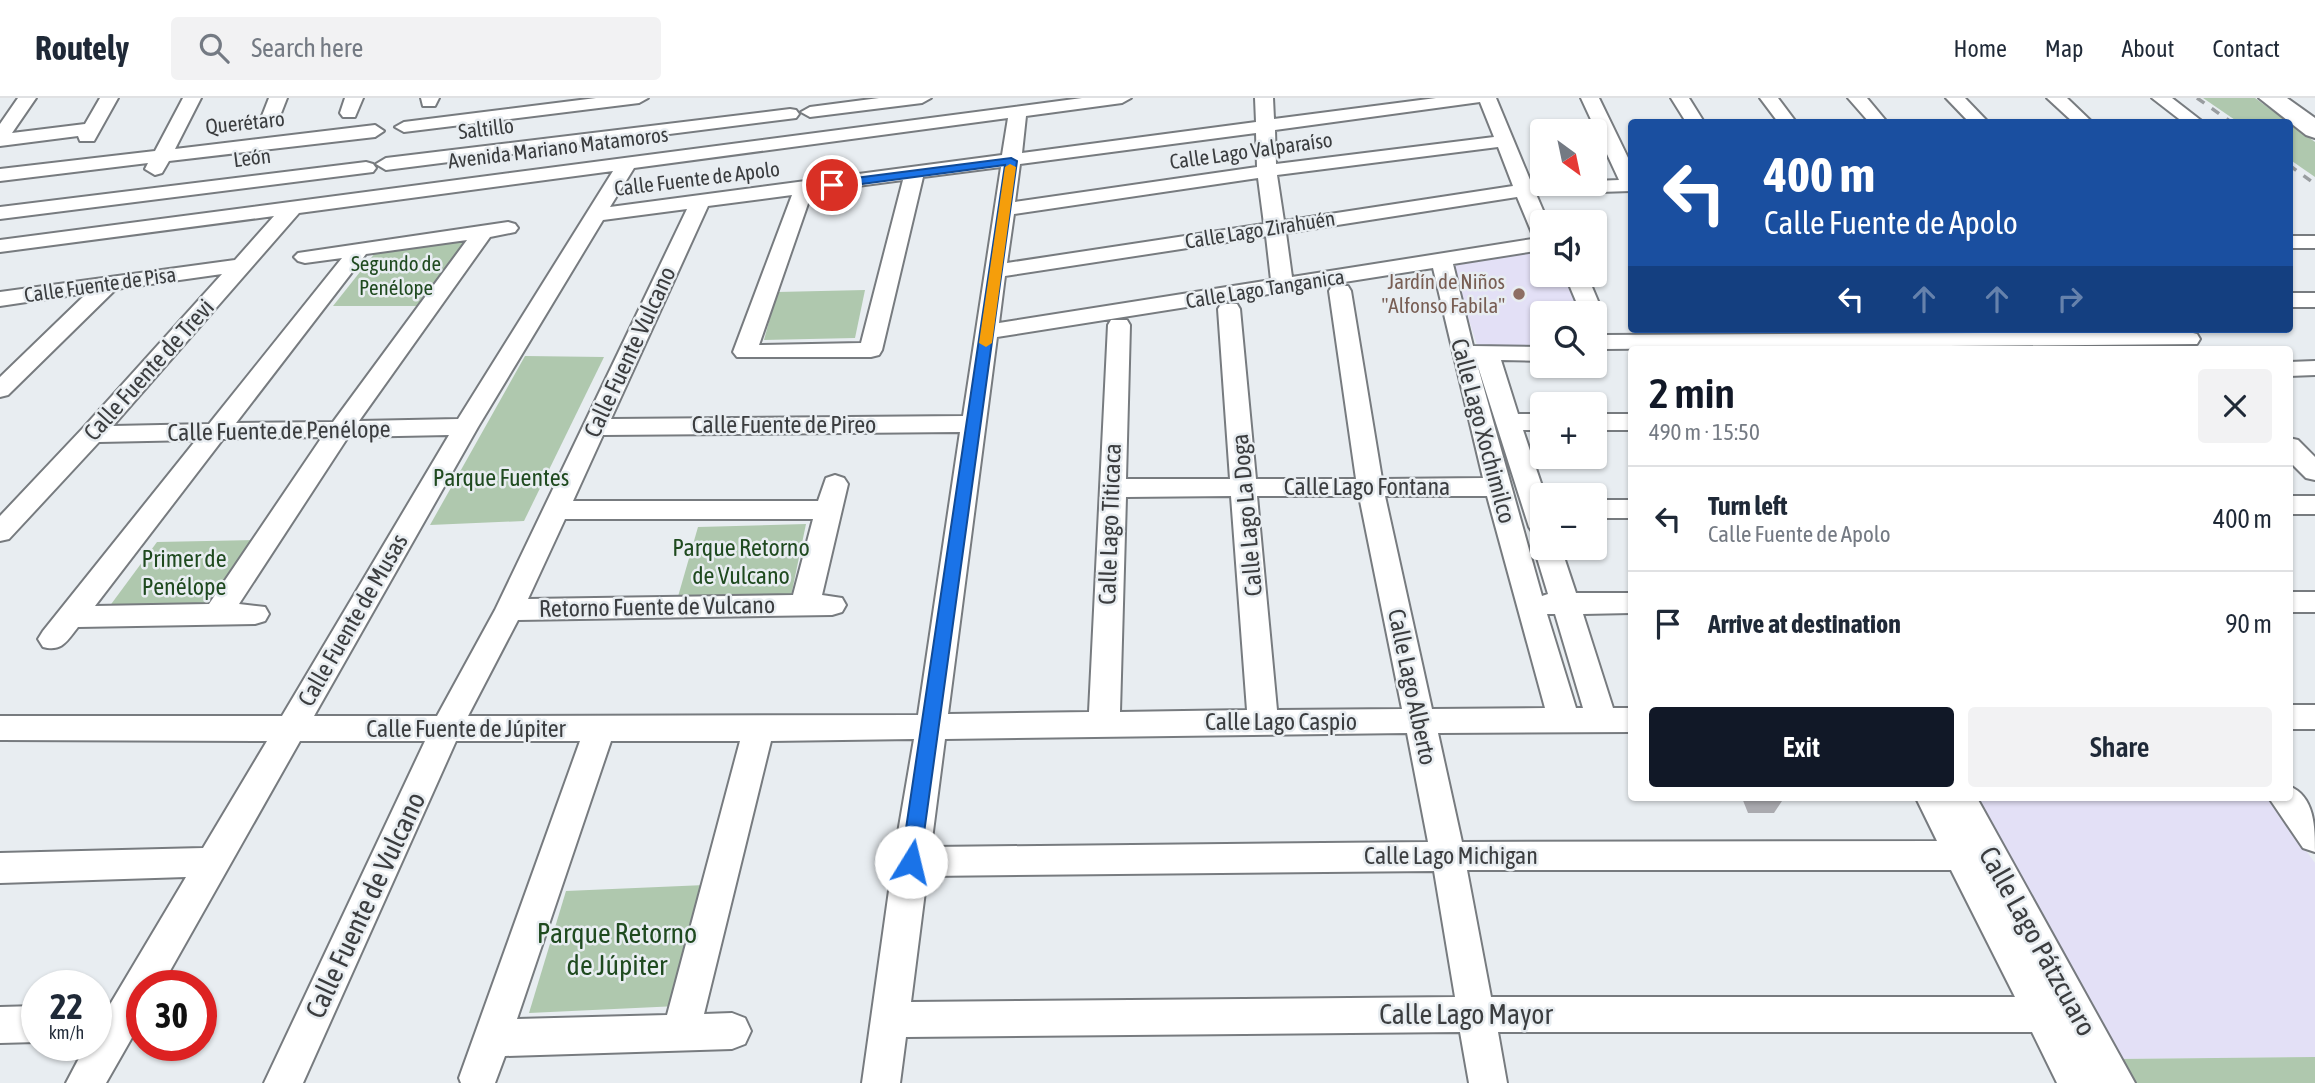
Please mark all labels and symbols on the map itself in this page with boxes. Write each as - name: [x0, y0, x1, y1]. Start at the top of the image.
- street label: Querétaro: [204, 106, 286, 138]
- street label: Saltillo: [457, 113, 515, 143]
- north arrow: [1530, 119, 1606, 196]
- street label: Avenida Mariano Matamoros: [446, 122, 669, 172]
- street label: Calle Lago Valparaíso: [1168, 127, 1334, 173]
- street label: León: [232, 143, 272, 171]
- pin: [802, 155, 862, 215]
- street label: Calle Fuente de Apolo: [613, 156, 781, 200]
- street label: Calle Lago Zirahuén: [1183, 205, 1337, 253]
- park label: Segundo de Penélope: [351, 251, 441, 299]
- street label: Calle Fuente de Pisa: [22, 261, 177, 307]
- street label: Calle Fuente Vulcano: [578, 262, 681, 441]
- street label: Calle Lago Tanganica: [1184, 264, 1346, 312]
- place label: Jardín de Niños "Alfonso Fabila": [1382, 269, 1505, 317]
- marker: Jardín de Niños "Alfonso Fabila": [1511, 286, 1527, 302]
- street label: Calle Fuente de Trevi: [78, 293, 219, 446]
- street label: Calle Lago Xochimilco: [1446, 335, 1521, 526]
- street label: Calle Fuente de Pireo: [692, 411, 876, 438]
- street label: Calle Fuente de Penélope: [167, 415, 391, 446]
- street label: Calle Lago La Doga: [1226, 433, 1267, 597]
- street label: Calle Lago Titicaca: [1093, 443, 1126, 605]
- park label: Parque Fuentes: [433, 464, 569, 491]
- street label: Calle Lago Fontana: [1284, 473, 1450, 500]
- street label: Calle Fuente de Musas: [292, 529, 413, 711]
- park label: Parque Retorno de Vulcano: [672, 534, 810, 589]
- park label: Primer de Penélope: [141, 545, 227, 600]
- street label: Retorno Fuente de Vulcano: [539, 591, 775, 622]
- street label: Calle Lago Alberto: [1383, 606, 1442, 767]
- street label: Calle Lago Caspio: [1205, 708, 1357, 735]
- street label: Calle Fuente de Júpiter: [366, 715, 567, 742]
- street label: Calle Fuente de Vulcano: [299, 787, 431, 1023]
- position arrow: [874, 825, 948, 899]
- street label: Calle Lago Pátzcuaro: [1973, 841, 2103, 1041]
- street label: Calle Lago Michigan: [1364, 842, 1538, 869]
- park label: Parque Retorno de Júpiter: [537, 917, 697, 981]
- speed limit sign: 30: [126, 970, 217, 1061]
- street label: Calle Lago Mayor: [1379, 998, 1553, 1030]

